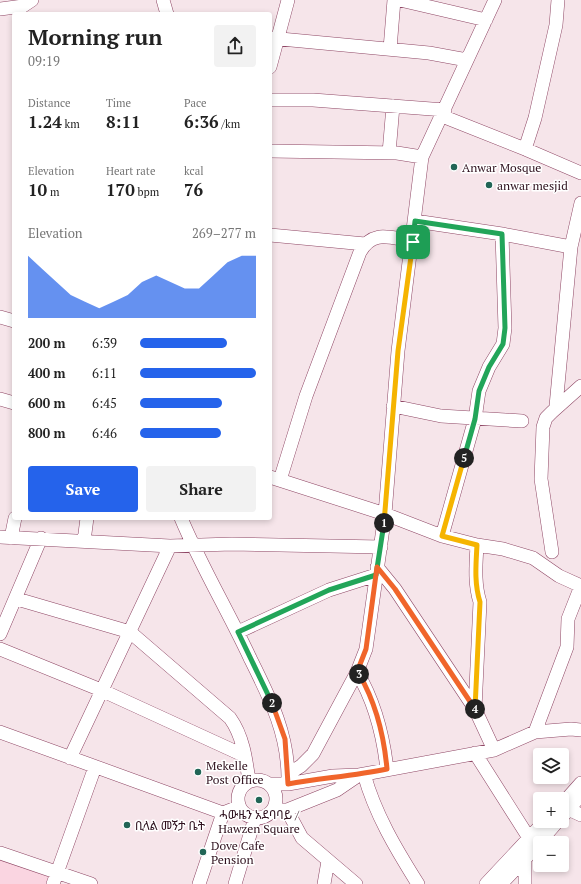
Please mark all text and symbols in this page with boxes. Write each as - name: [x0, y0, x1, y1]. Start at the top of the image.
- text: Morning run: [28, 22, 162, 51]
- button: share: [214, 25, 256, 67]
- text: 09:19: [28, 52, 60, 70]
- text: Distance: [28, 96, 71, 110]
- text: Time: [106, 96, 131, 110]
- text: Pace: [184, 96, 207, 110]
- text: 1.24: [28, 110, 62, 133]
- text: 8:11: [106, 110, 141, 133]
- text: 6:36: [184, 110, 219, 133]
- text: km: [62, 117, 80, 131]
- text: /km: [219, 117, 240, 131]
- place label: Anwar Mosque: [462, 160, 541, 175]
- marker: Anwar Mosque: [449, 162, 459, 172]
- text: Elevation: [28, 164, 74, 178]
- text: Heart rate: [106, 164, 155, 178]
- text: kcal: [184, 164, 204, 178]
- text: 10: [28, 178, 47, 201]
- text: 170: [106, 178, 135, 201]
- text: 76: [184, 178, 203, 201]
- place label: anwar mesjid: [497, 178, 568, 193]
- marker: anwar mesjid: [484, 180, 494, 190]
- text: m: [47, 185, 59, 199]
- text: bpm: [135, 185, 159, 199]
- text: Elevation: [28, 224, 83, 242]
- text: 269–277 m: [192, 224, 256, 242]
- pin: [396, 225, 430, 259]
- icon: arrive: [402, 231, 424, 253]
- text: 200 m: [28, 334, 66, 352]
- text: 6:39: [92, 334, 117, 352]
- text: 400 m: [28, 364, 66, 382]
- text: 6:11: [92, 364, 117, 382]
- text: 600 m: [28, 394, 66, 412]
- text: 6:45: [92, 394, 117, 412]
- text: 800 m: [28, 424, 66, 442]
- text: 6:46: [92, 424, 117, 442]
- pin: 5: [454, 448, 474, 468]
- text: 5: [461, 451, 467, 465]
- button: Save: [28, 466, 138, 512]
- button: Share: [146, 466, 256, 512]
- pin: 1: [374, 513, 394, 533]
- text: 1: [381, 516, 387, 530]
- pin: 3: [349, 664, 369, 684]
- text: 3: [356, 667, 362, 681]
- pin: 2: [262, 693, 282, 713]
- text: 2: [269, 696, 275, 710]
- pin: 4: [465, 699, 485, 719]
- text: 4: [472, 702, 478, 716]
- map controls: [533, 748, 569, 872]
- button: layers: [533, 748, 569, 784]
- place label: Mekelle Post Office: [206, 758, 264, 787]
- marker: Mekelle Post Office: [193, 767, 203, 777]
- button: +: [533, 792, 569, 828]
- marker: ሓውዜን አደባባይ / Hawzen Square: [254, 795, 264, 805]
- place label: ሓውዜን አደባባይ / Hawzen Square: [218, 807, 300, 836]
- place label: ቢላል መኝታ ቤት: [135, 818, 206, 833]
- marker: ቢላል መኝታ ቤት: [122, 820, 132, 830]
- button: −: [533, 836, 569, 872]
- place label: Dove Cafe Pension: [211, 838, 264, 867]
- marker: Dove Cafe Pension: [198, 847, 208, 857]

